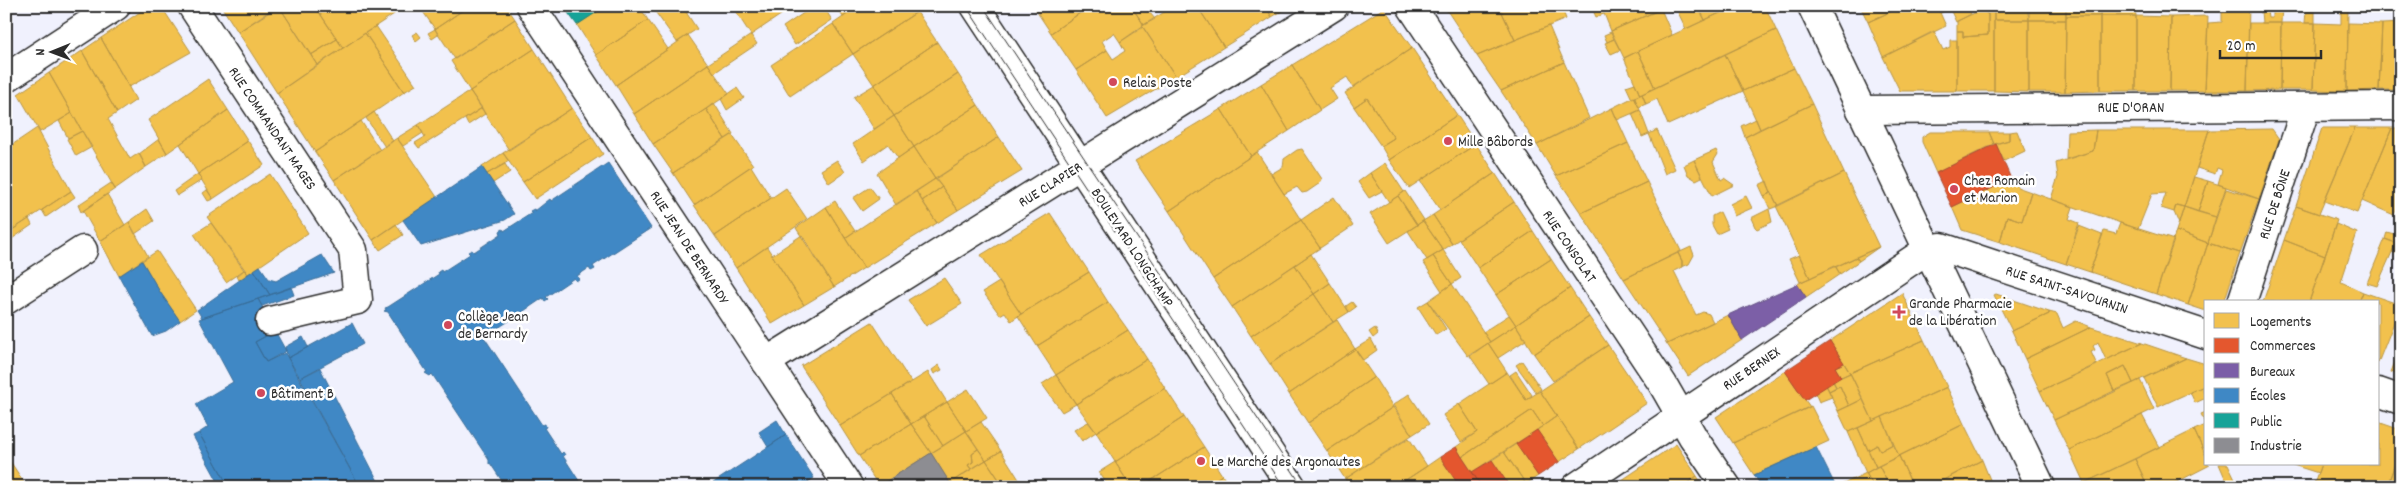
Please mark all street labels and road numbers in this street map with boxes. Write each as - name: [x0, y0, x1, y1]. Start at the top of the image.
- street label: RUE COMMANDANT MAGES: [222, 63, 321, 195]
- street label: RUE D'ORAN: [2098, 98, 2165, 120]
- street label: RUE CLAPIER: [1015, 157, 1087, 214]
- street label: RUE DE BÔNE: [2254, 167, 2298, 242]
- street label: BOULEVARD LONGCHAMP: [1084, 184, 1178, 312]
- street label: RUE JEAN DE BERNARDY: [643, 187, 734, 310]
- street label: RUE CONSOLAT: [1536, 206, 1601, 288]
- street label: RUE SAINT-SAVOURNIN: [2002, 261, 2130, 321]
- street label: RUE BERNEX: [1719, 342, 1785, 397]

